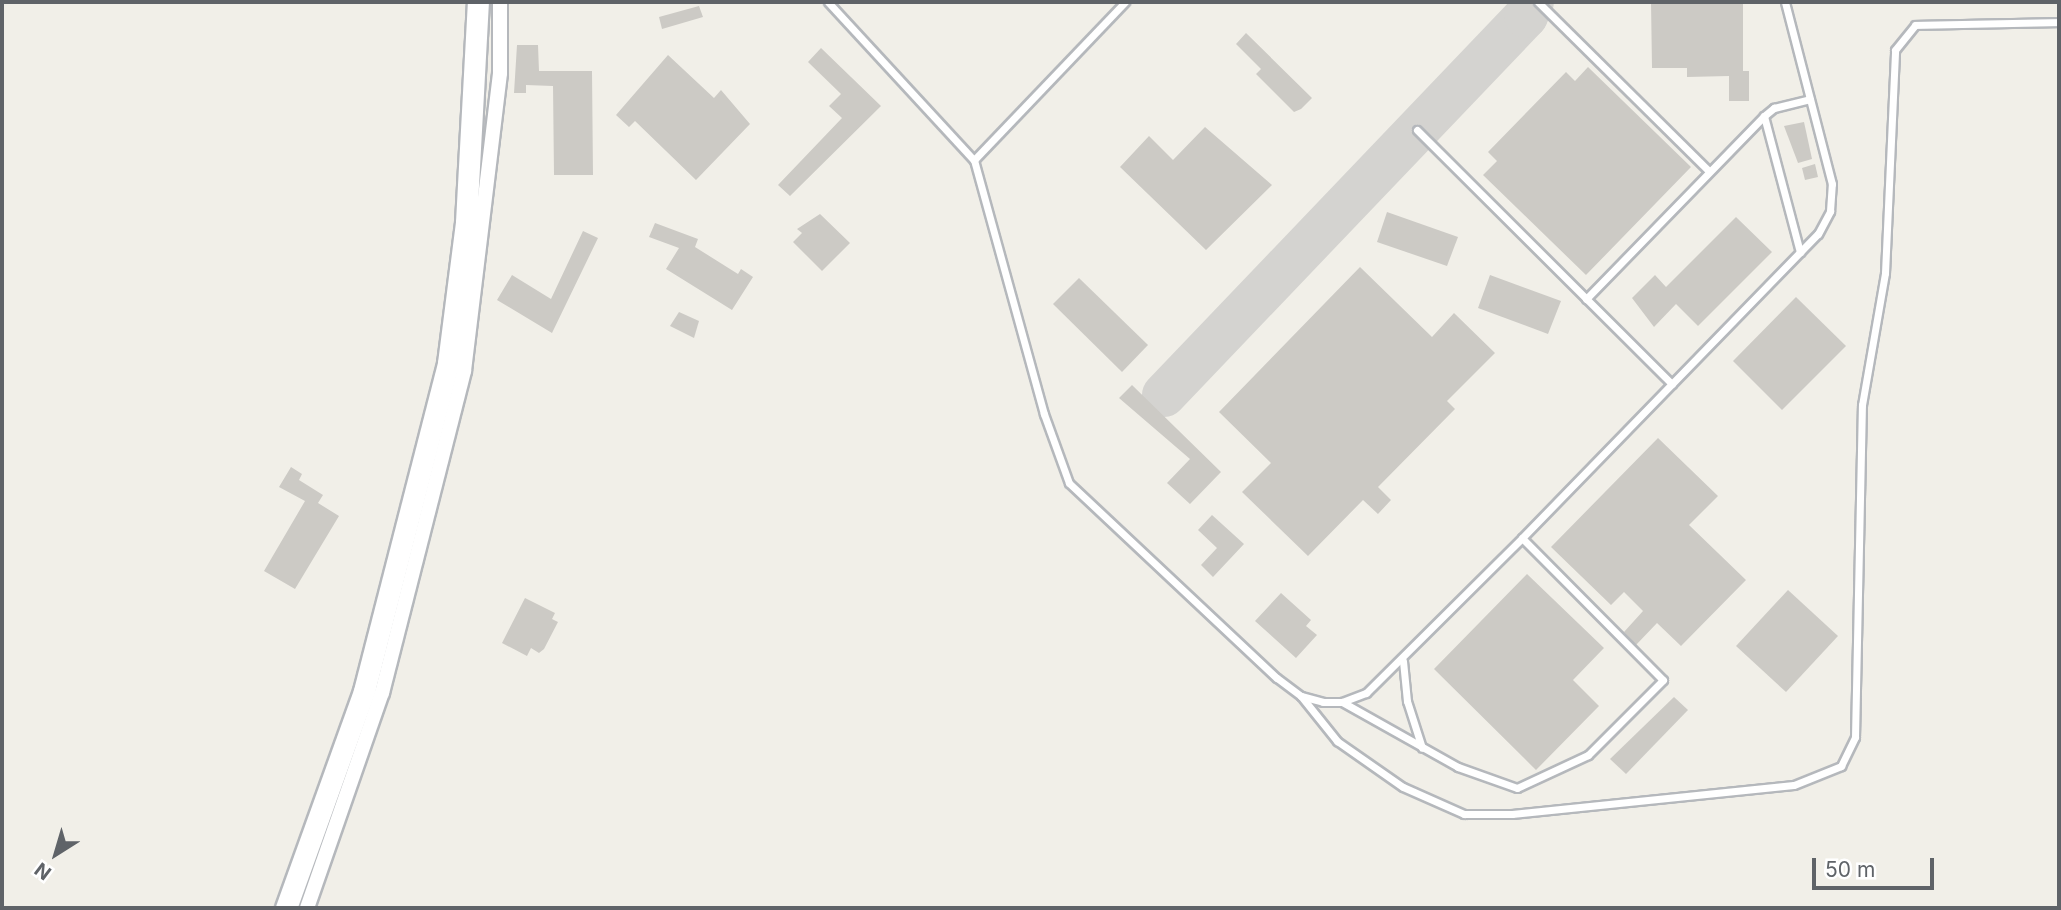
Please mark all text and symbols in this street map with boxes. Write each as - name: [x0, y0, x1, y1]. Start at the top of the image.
- north arrow: [21, 819, 91, 889]
- scale bar: [1816, 844, 1938, 888]
- text: 50 m: [1825, 857, 1875, 882]
- text: N: [30, 858, 56, 885]

